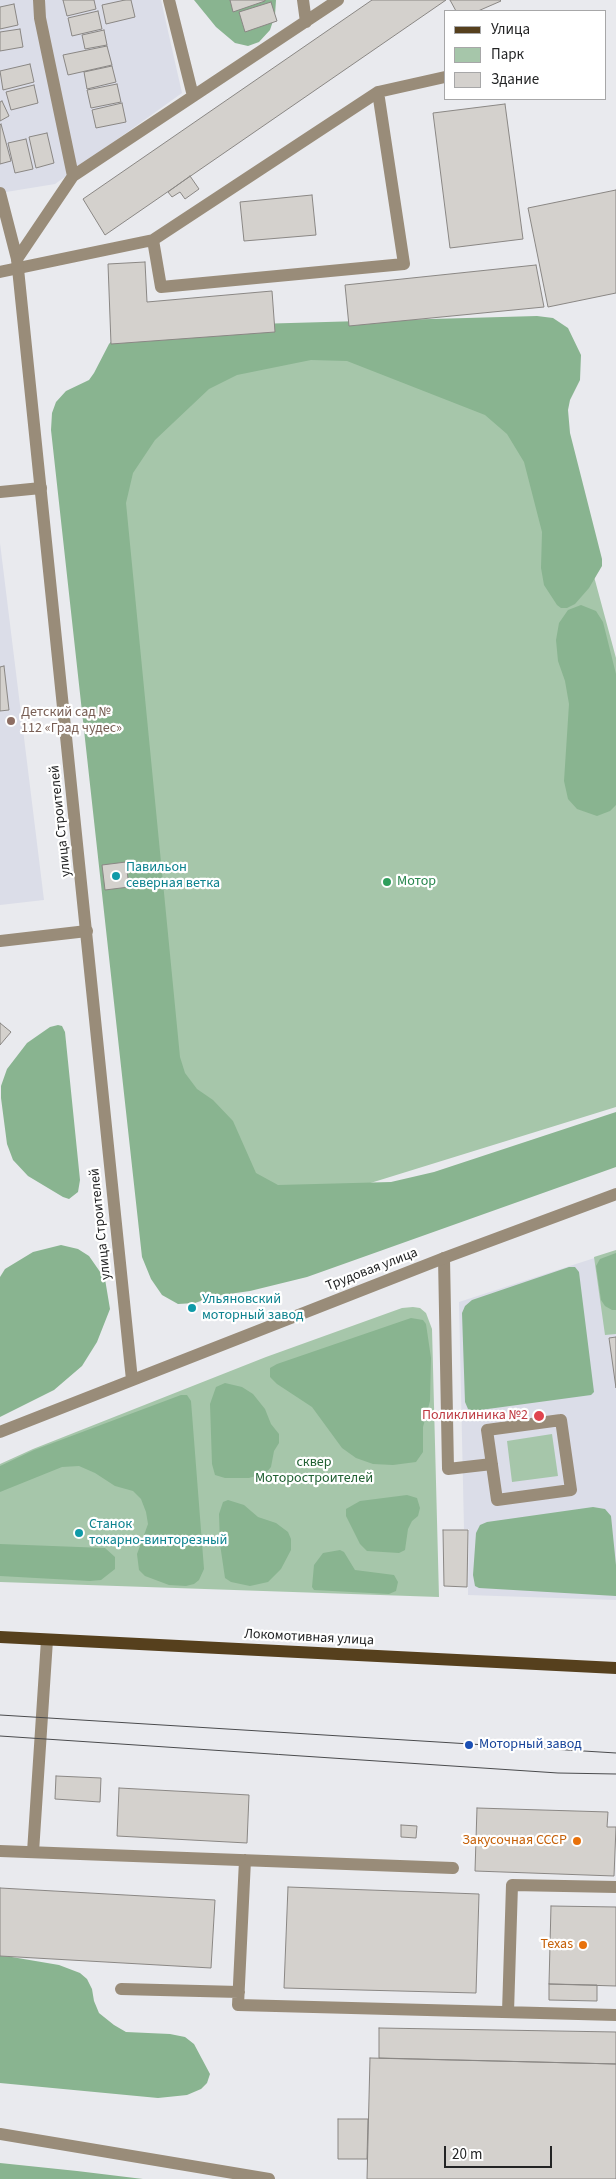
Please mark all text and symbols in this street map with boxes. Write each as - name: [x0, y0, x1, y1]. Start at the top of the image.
- legend: [444, 10, 606, 100]
- text: Улица: [491, 19, 530, 40]
- text: Парк: [491, 44, 524, 65]
- text: Здание: [491, 69, 539, 90]
- place label: Детский сад № 112 «Град чудес»: [21, 705, 122, 738]
- marker: Детский сад № 112 «Град чудес»: [5, 715, 17, 727]
- street label: улица Строителей: [47, 764, 75, 878]
- place label: Павильон северная ветка: [126, 860, 220, 892]
- marker: Павильон северная ветка: [110, 870, 122, 882]
- place label: Мотор: [397, 874, 436, 890]
- marker: Мотор: [381, 876, 393, 888]
- street label: улица Строителей: [87, 1167, 115, 1281]
- street label: Трудовая улица: [324, 1245, 420, 1295]
- place label: Ульяновский моторный завод: [202, 1292, 303, 1324]
- marker: Ульяновский моторный завод: [186, 1302, 198, 1314]
- place label: Поликлиника №2: [422, 1408, 528, 1424]
- marker: Поликлиника №2: [532, 1409, 546, 1423]
- park label: сквер Моторостроителей: [255, 1455, 373, 1488]
- place label: Станок токарно-винторезный: [89, 1517, 227, 1550]
- marker: Станок токарно-винторезный: [73, 1527, 85, 1539]
- street label: Локомотивная улица: [244, 1626, 374, 1650]
- place label: Моторный завод: [479, 1737, 582, 1753]
- marker: Моторный завод: [463, 1739, 475, 1751]
- place label: Закусочная СССР: [462, 1833, 567, 1849]
- marker: Закусочная СССР: [571, 1835, 583, 1847]
- place label: Texas: [541, 1937, 573, 1953]
- marker: Texas: [577, 1939, 589, 1951]
- scale bar: [446, 2136, 554, 2168]
- text: 20 m: [452, 2144, 482, 2165]

